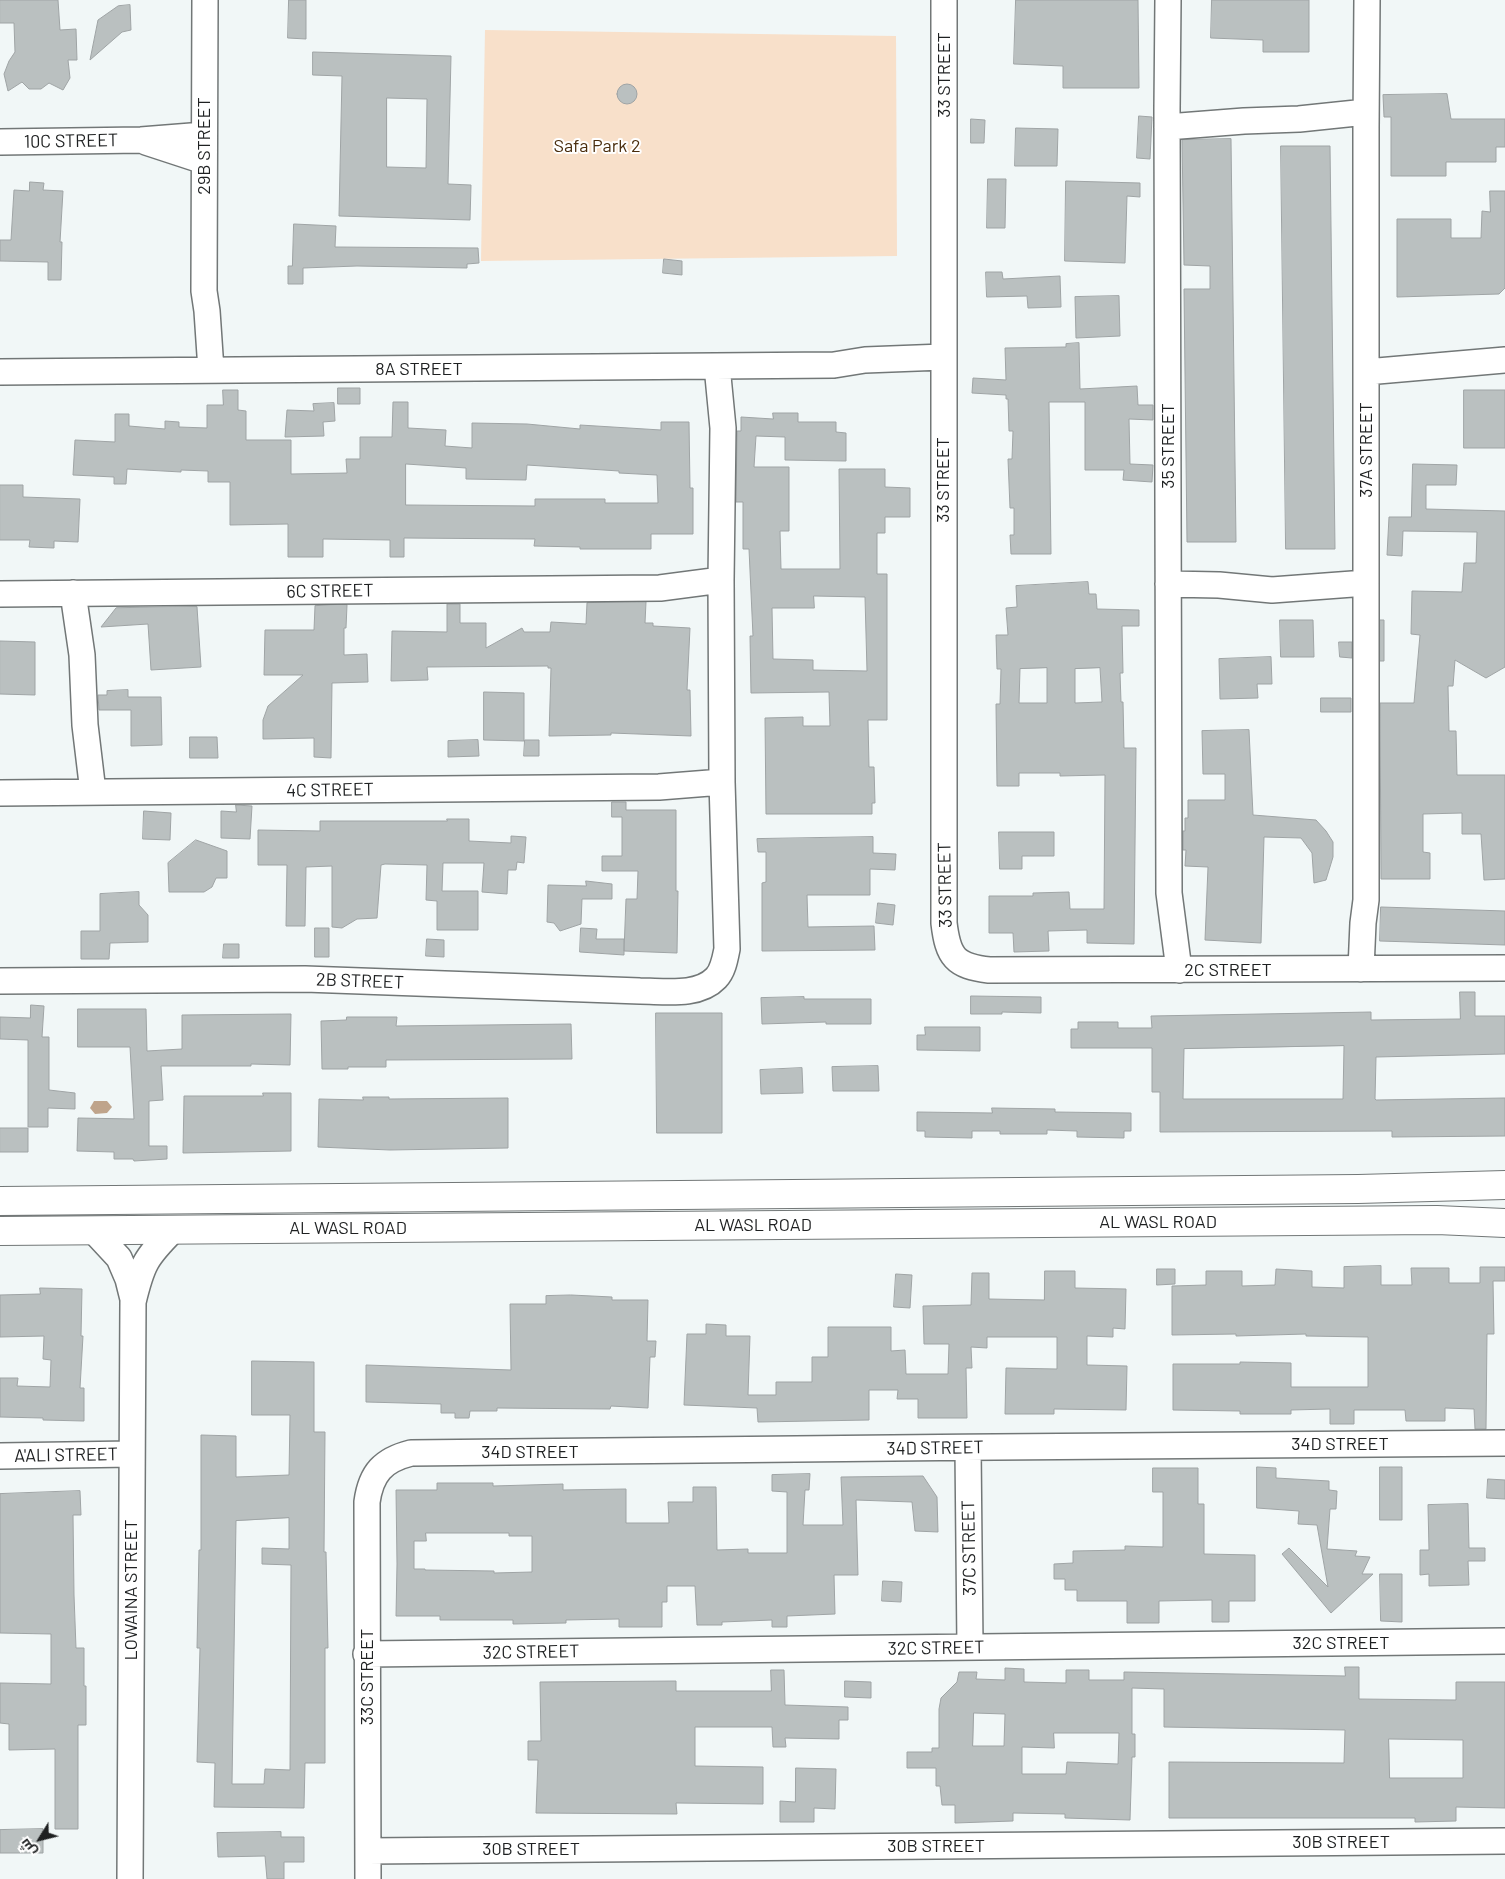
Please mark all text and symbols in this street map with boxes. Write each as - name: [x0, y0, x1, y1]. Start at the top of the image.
- street label: 33 STREET: [933, 32, 955, 118]
- street label: 29B STREET: [193, 97, 215, 195]
- street label: 10C STREET: [24, 129, 118, 153]
- park label: Safa Park 2: [553, 135, 641, 157]
- street label: 8A STREET: [375, 358, 463, 380]
- street label: 37A STREET: [1355, 402, 1377, 498]
- street label: 35 STREET: [1157, 403, 1179, 489]
- street label: 33 STREET: [932, 437, 954, 523]
- street label: 6C STREET: [286, 579, 374, 603]
- street label: 4C STREET: [286, 778, 374, 802]
- street label: 33 STREET: [933, 842, 957, 928]
- street label: 2C STREET: [1184, 959, 1272, 981]
- street label: 2B STREET: [316, 969, 404, 993]
- street label: AL WASL ROAD: [1099, 1211, 1217, 1233]
- street label: AL WASL ROAD: [694, 1214, 812, 1236]
- street label: AL WASL ROAD: [289, 1217, 407, 1239]
- street label: 34D STREET: [1291, 1433, 1389, 1455]
- street label: 34D STREET: [886, 1436, 984, 1460]
- street label: 34D STREET: [481, 1441, 579, 1463]
- street label: A'ALI STREET: [14, 1443, 118, 1467]
- street label: 37C STREET: [957, 1500, 981, 1596]
- street label: LOWAINA STREET: [120, 1519, 142, 1661]
- street label: 33C STREET: [356, 1629, 378, 1725]
- street label: 32C STREET: [1293, 1632, 1389, 1654]
- street label: 32C STREET: [887, 1636, 985, 1660]
- street label: 32C STREET: [482, 1640, 580, 1664]
- north arrow: [15, 1814, 65, 1864]
- street label: 30B STREET: [1292, 1831, 1390, 1853]
- street label: 30B STREET: [887, 1835, 985, 1857]
- text: ش: [15, 1836, 40, 1860]
- street label: 30B STREET: [482, 1838, 580, 1860]

